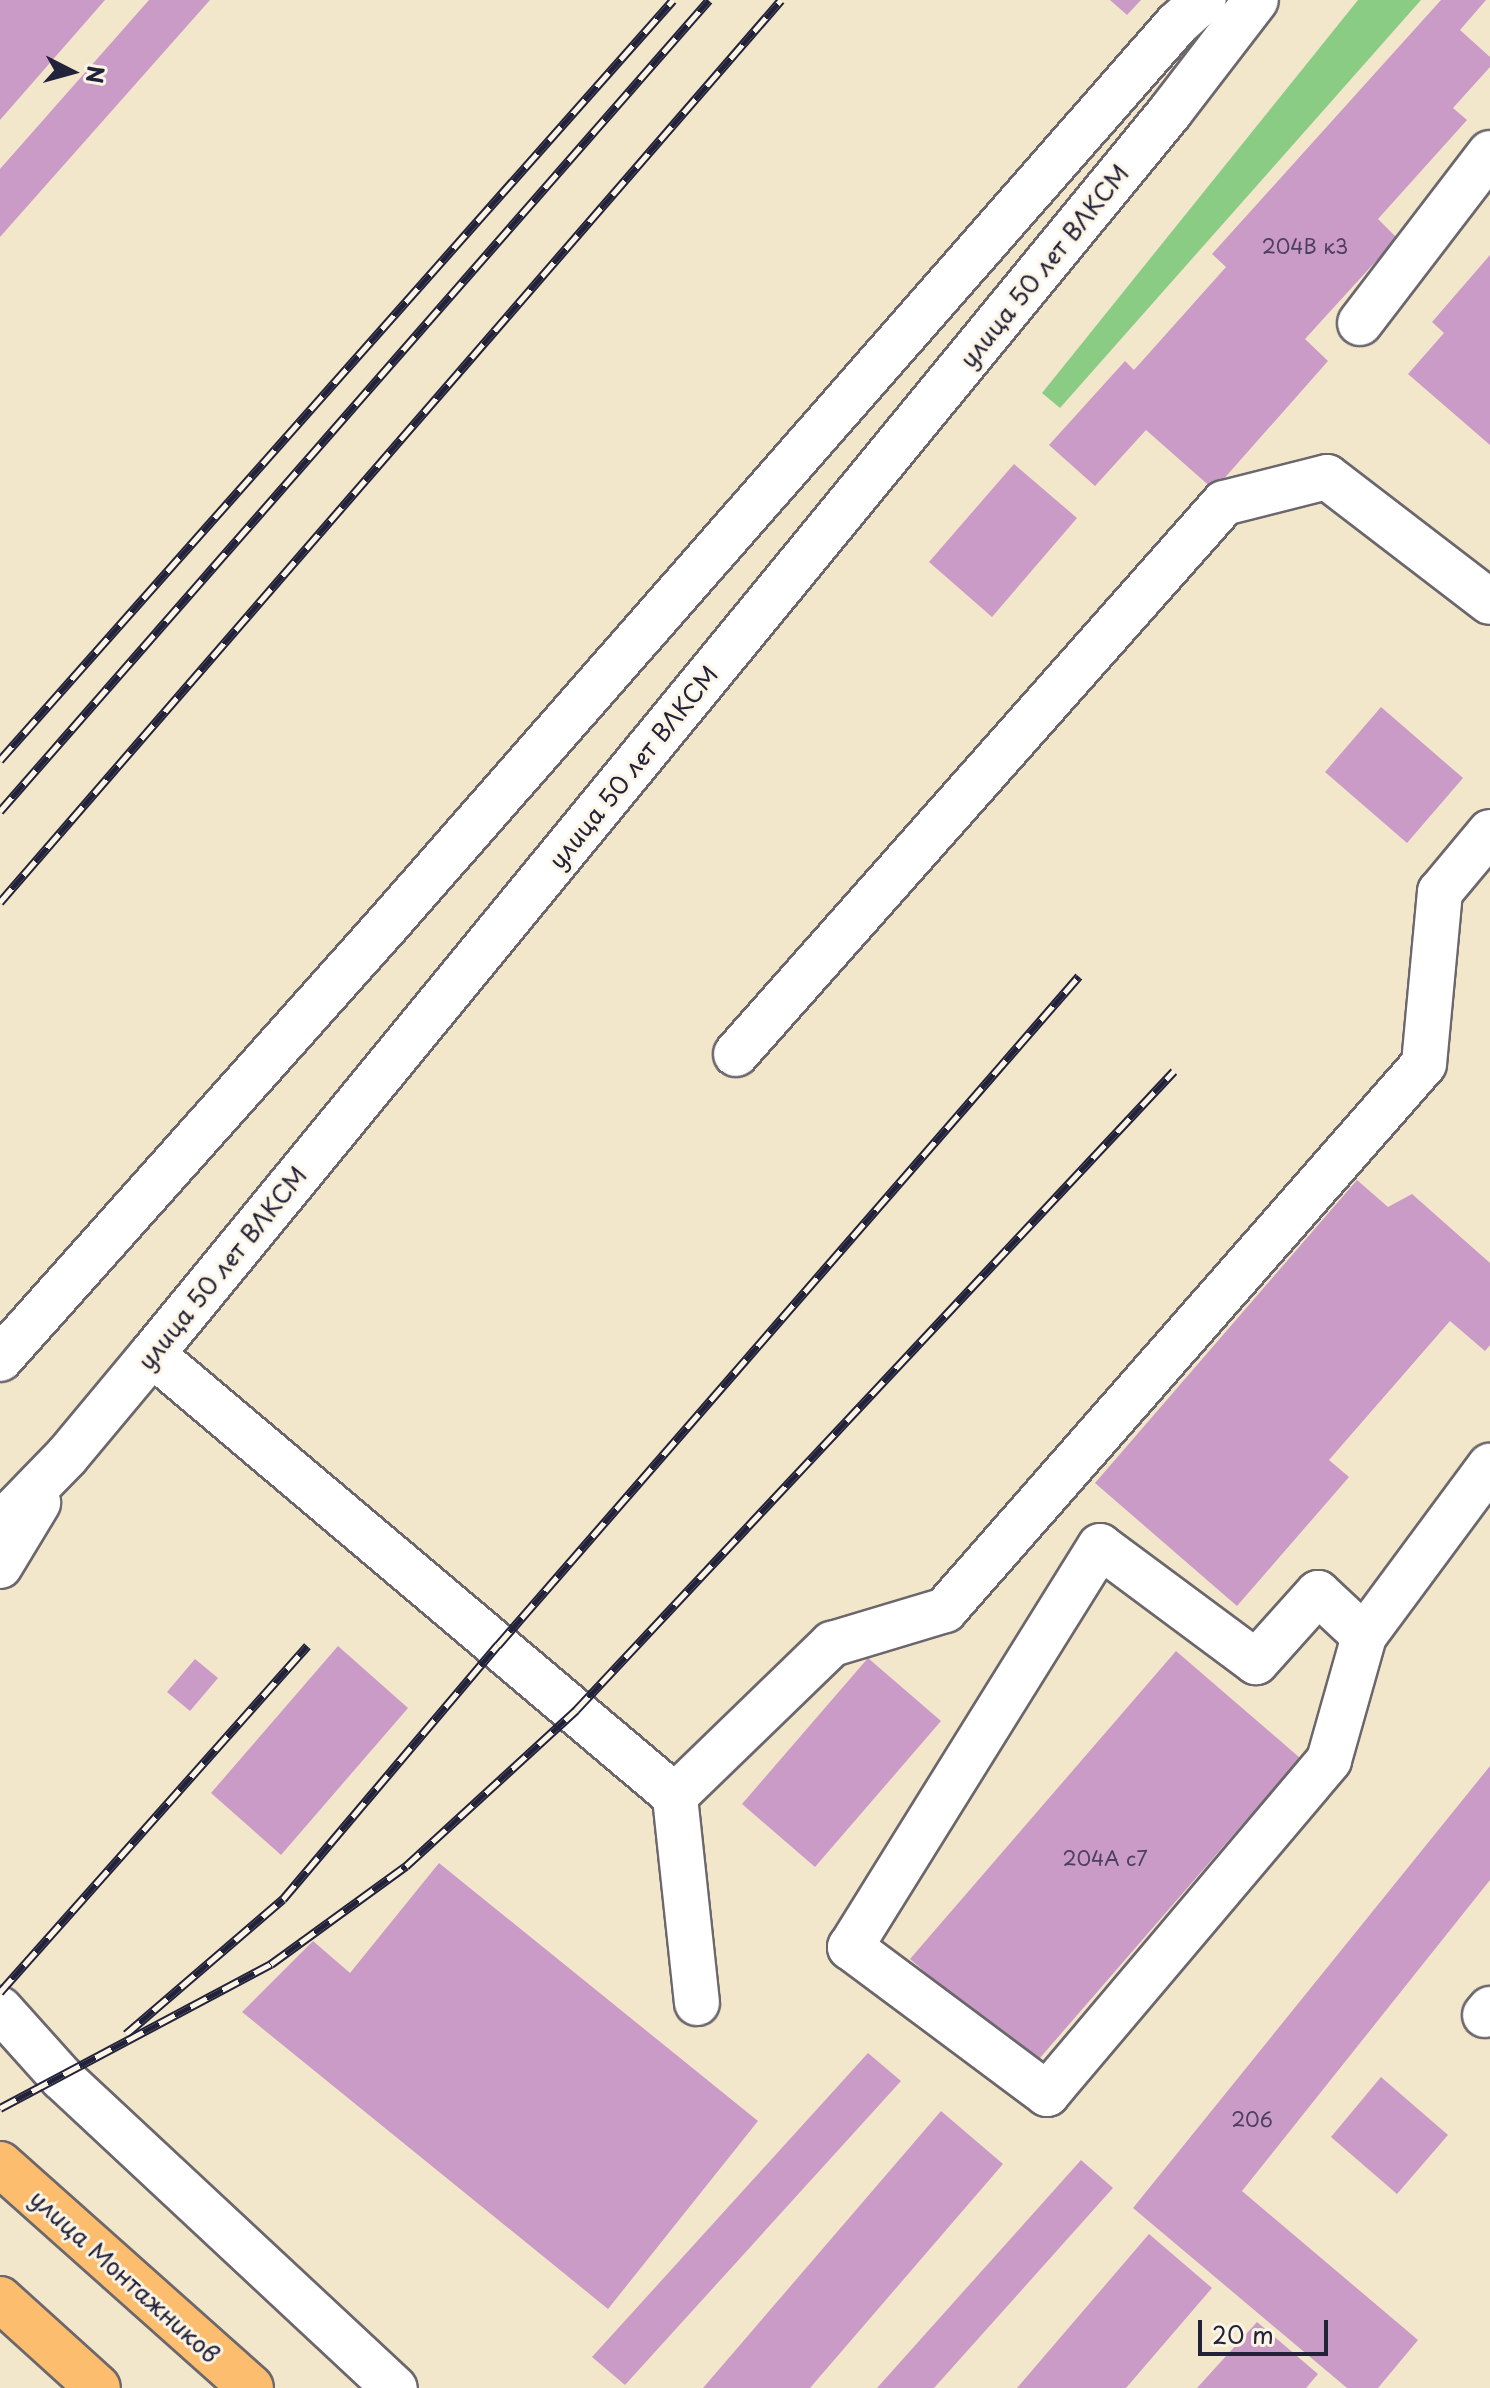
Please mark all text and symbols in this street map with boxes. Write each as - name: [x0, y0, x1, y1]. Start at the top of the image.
- north arrow: [32, 32, 112, 112]
- text: N: [79, 64, 114, 85]
- street label: улица 50 лет ВЛКСМ: [953, 158, 1135, 374]
- house number: 204В к3: [1262, 234, 1348, 258]
- street label: улица 50 лет ВЛКСМ: [542, 659, 724, 875]
- street label: улица 50 лет ВЛКСМ: [131, 1160, 313, 1376]
- house number: 204А с7: [1062, 1846, 1148, 1870]
- house number: 206: [1231, 2107, 1273, 2131]
- street label: улица Монтажников: [24, 2183, 226, 2369]
- scale bar: [1202, 2304, 1332, 2354]
- text: 20 m: [1212, 2316, 1274, 2352]

